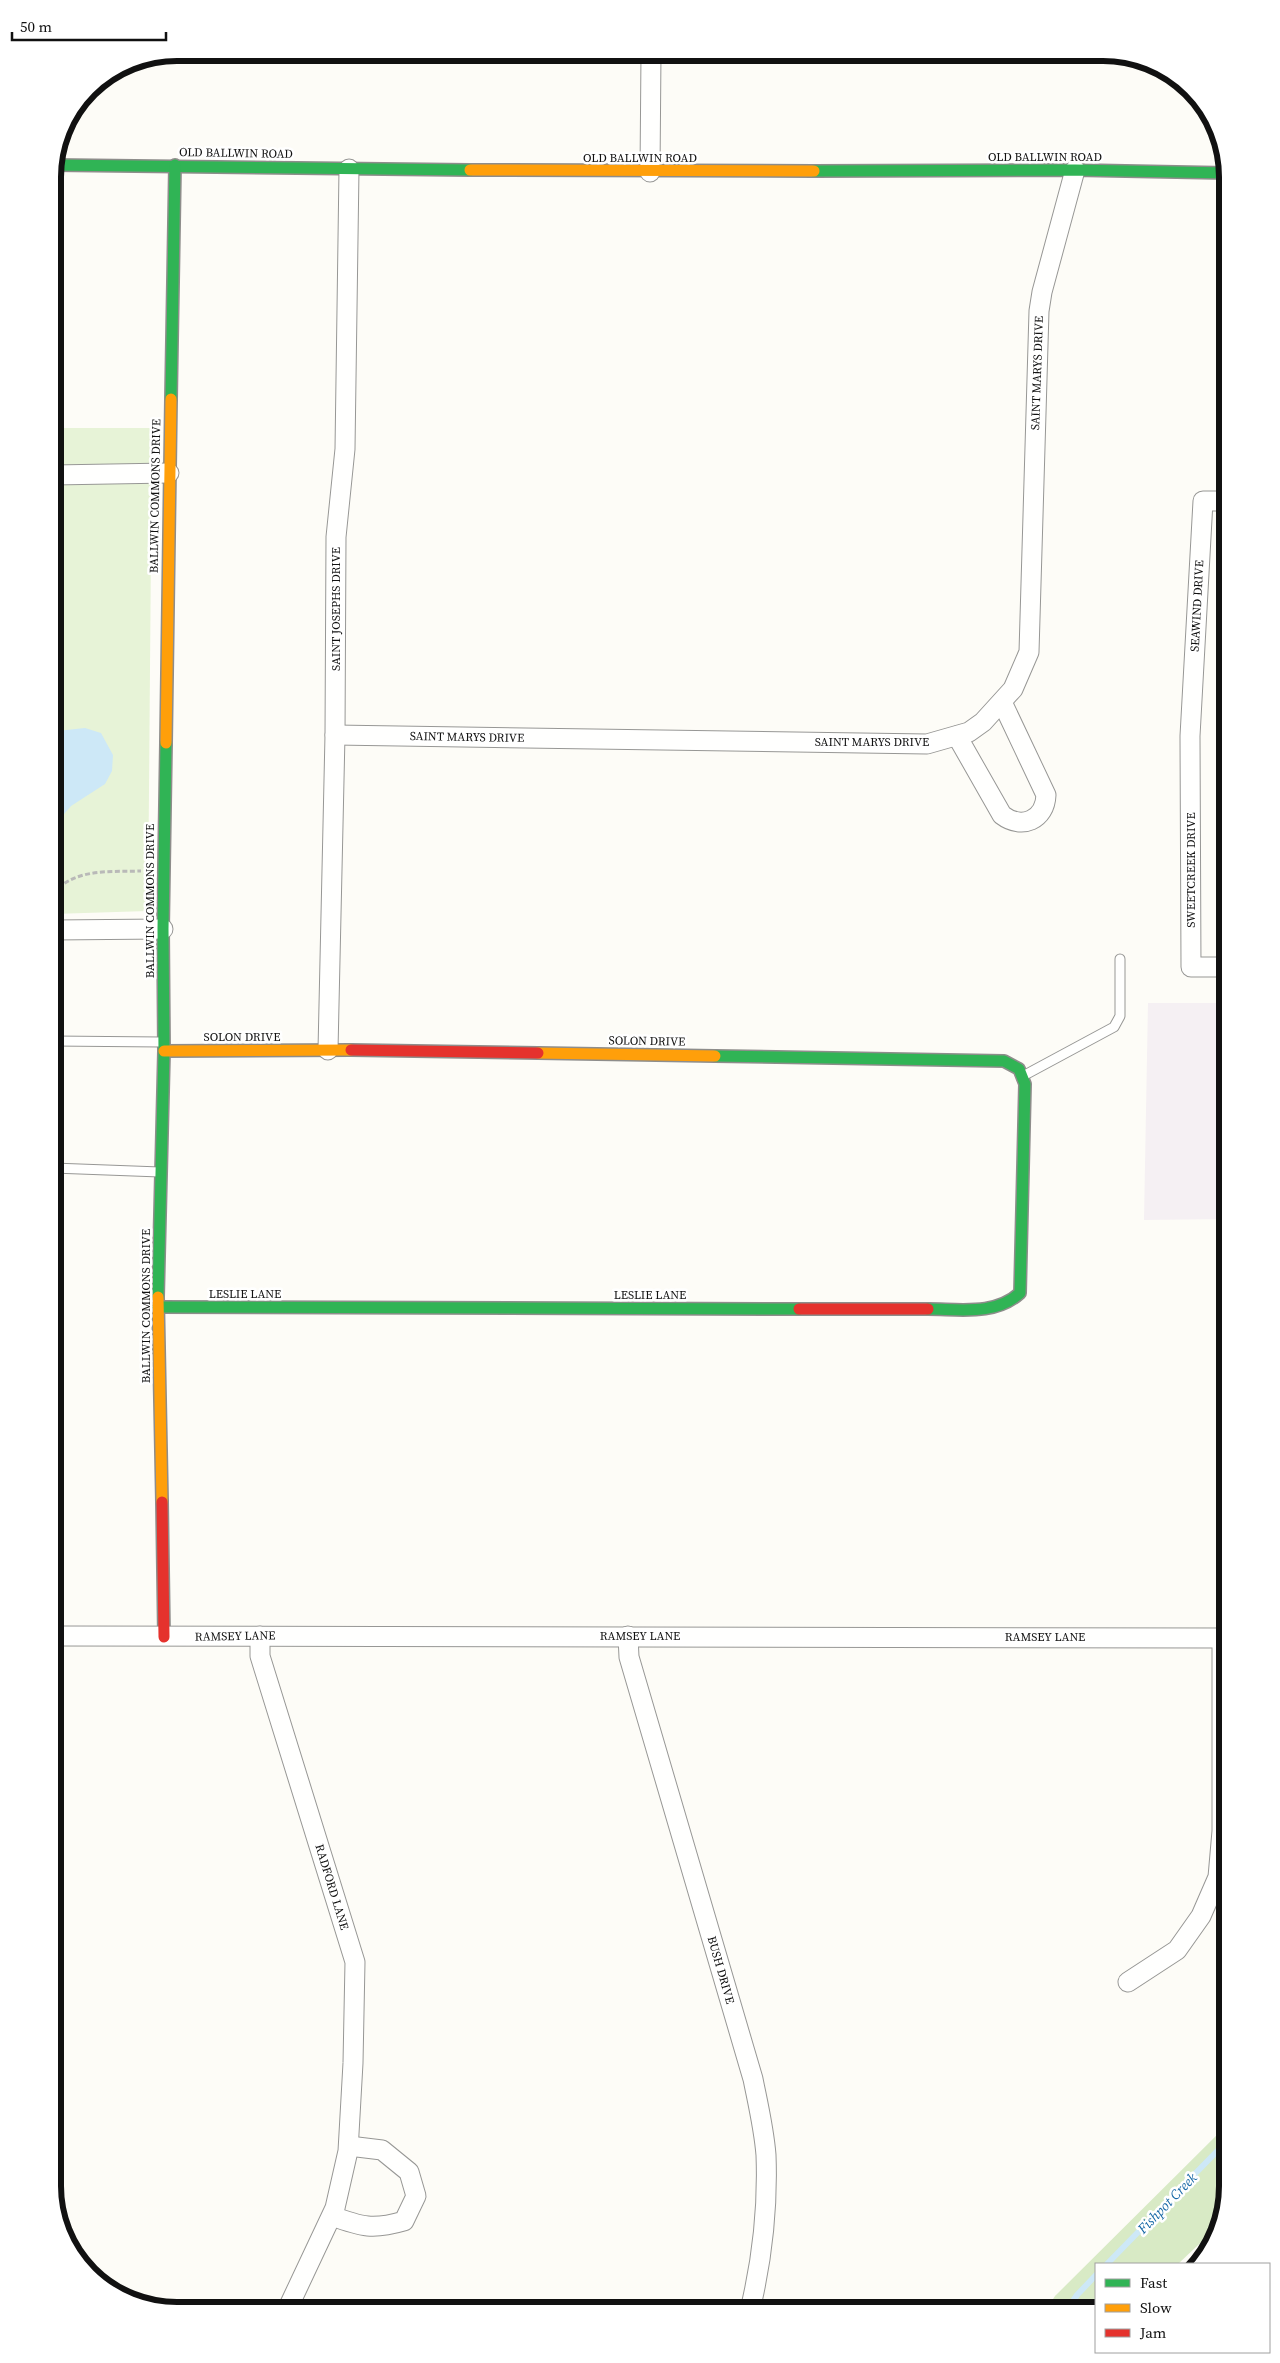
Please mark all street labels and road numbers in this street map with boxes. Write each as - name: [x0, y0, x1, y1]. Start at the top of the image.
- street label: OLD BALLWIN ROAD: [179, 144, 293, 162]
- street label: OLD BALLWIN ROAD: [988, 149, 1102, 165]
- street label: OLD BALLWIN ROAD: [583, 150, 697, 166]
- street label: SAINT MARYS DRIVE: [1027, 315, 1047, 431]
- street label: BALLWIN COMMONS DRIVE: [146, 419, 164, 573]
- street label: SAINT JOSEPHS DRIVE: [328, 547, 344, 671]
- street label: SEAWIND DRIVE: [1187, 560, 1207, 652]
- street label: SAINT MARYS DRIVE: [410, 728, 524, 746]
- street label: SAINT MARYS DRIVE: [815, 734, 929, 750]
- street label: SWEETCREEK DRIVE: [1183, 812, 1199, 928]
- street label: BALLWIN COMMONS DRIVE: [142, 824, 158, 978]
- street label: SOLON DRIVE: [204, 1029, 280, 1045]
- street label: SOLON DRIVE: [608, 1032, 686, 1050]
- street label: BALLWIN COMMONS DRIVE: [138, 1229, 154, 1383]
- street label: LESLIE LANE: [209, 1286, 281, 1302]
- street label: LESLIE LANE: [614, 1287, 686, 1303]
- street label: RAMSEY LANE: [195, 1627, 275, 1645]
- street label: RAMSEY LANE: [600, 1628, 680, 1644]
- street label: RAMSEY LANE: [1005, 1629, 1085, 1645]
- street label: RADFORD LANE: [311, 1842, 353, 1932]
- street label: BUSH DRIVE: [704, 1934, 738, 2006]

